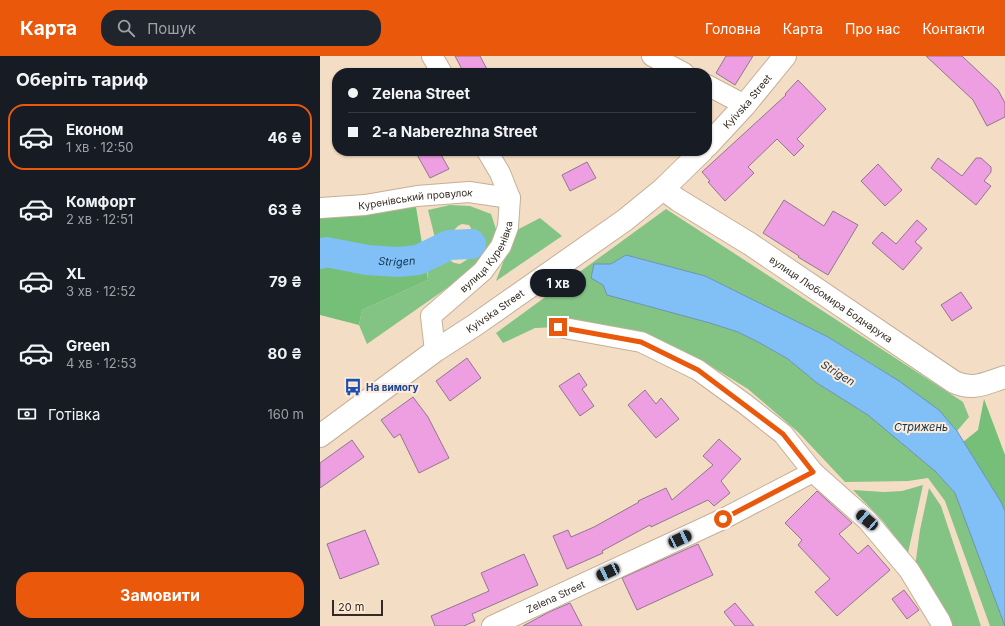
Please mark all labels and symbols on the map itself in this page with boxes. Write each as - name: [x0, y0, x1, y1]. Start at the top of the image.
- street label: Kyivska Street: [720, 71, 774, 131]
- street label: Куренівський провулок: [358, 186, 474, 211]
- street label: вулиця Куренівка: [457, 221, 514, 294]
- water label: Strigen: [378, 253, 417, 269]
- street label: вулиця Любомира Боднарука: [767, 253, 895, 345]
- callout: 1 хв: [530, 269, 586, 297]
- street label: Kyivska Street: [464, 286, 527, 335]
- route end: [549, 318, 567, 336]
- water label: Strigen: [819, 357, 858, 389]
- bus stop icon: На вимогу: [343, 377, 363, 397]
- place label: На вимогу: [366, 381, 419, 394]
- water label: Стрижень: [894, 420, 948, 434]
- car: [854, 508, 880, 532]
- route start: [714, 510, 732, 528]
- car: [667, 528, 693, 550]
- car: [595, 561, 621, 583]
- street label: Zelena Street: [524, 578, 587, 615]
- scale bar: [332, 598, 383, 617]

